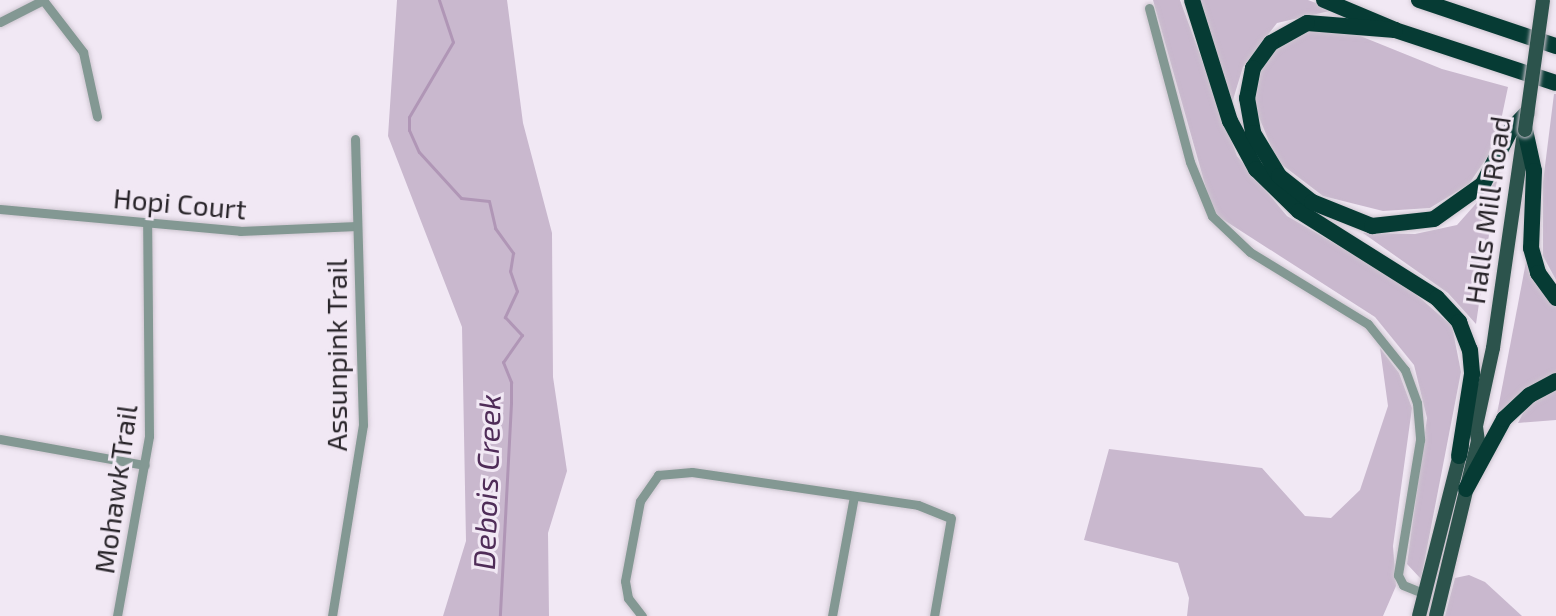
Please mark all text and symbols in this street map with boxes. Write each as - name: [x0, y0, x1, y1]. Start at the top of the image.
- street label: Halls Mill Road: [1457, 114, 1517, 306]
- street label: Hopi Court: [112, 180, 248, 226]
- street label: Assunpink Trail: [319, 258, 353, 452]
- water label: Debois Creek: [465, 394, 507, 570]
- street label: Mohawk Trail: [86, 402, 144, 576]

